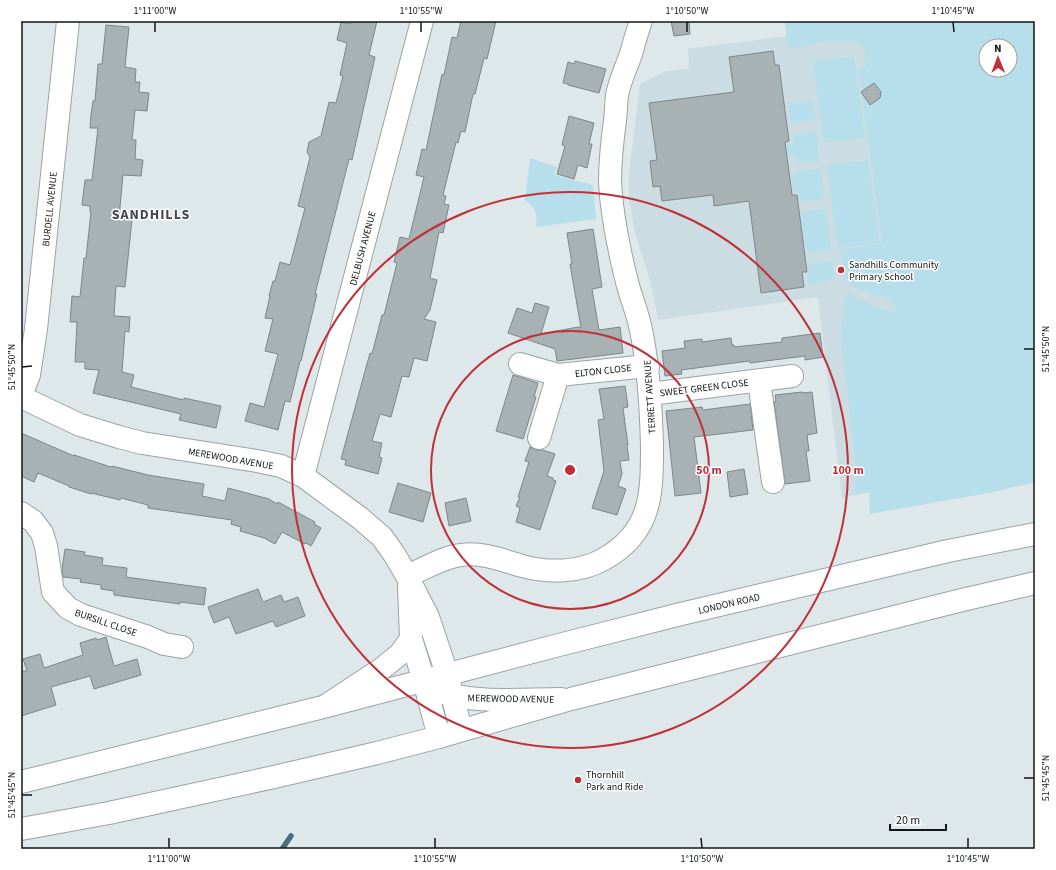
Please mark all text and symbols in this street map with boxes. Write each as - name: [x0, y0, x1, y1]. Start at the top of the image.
- text: 1°11'00"W: [134, 4, 177, 18]
- text: 1°10'55"W: [400, 4, 443, 18]
- text: 1°10'50"W: [666, 4, 709, 18]
- text: 1°10'45"W: [932, 4, 975, 18]
- north arrow: [978, 38, 1018, 78]
- text: N: [994, 41, 1002, 56]
- street label: BURDELL AVENUE: [39, 171, 61, 247]
- district label: SANDHILLS: [112, 205, 190, 225]
- street label: DELBUSH AVENUE: [346, 210, 380, 287]
- place label: Sandhills Community Primary School: [849, 258, 939, 284]
- marker: Sandhills Community Primary School: [836, 265, 846, 275]
- text: 51°45'50"N: [1039, 326, 1053, 372]
- text: 51°45'50"N: [5, 344, 19, 390]
- street label: TERRETT AVENUE: [640, 360, 660, 434]
- street label: ELTON CLOSE: [574, 361, 632, 381]
- street label: SWEET GREEN CLOSE: [659, 376, 749, 400]
- street label: MEREWOOD AVENUE: [187, 445, 275, 473]
- text: 50 m: [696, 462, 722, 479]
- text: 100 m: [832, 462, 864, 479]
- centre of rings: [563, 463, 577, 477]
- street label: LONDON ROAD: [697, 590, 761, 618]
- street label: BURSILL CLOSE: [73, 606, 139, 640]
- street label: MEREWOOD AVENUE: [468, 691, 554, 707]
- text: 51°45'45"N: [1039, 755, 1053, 801]
- place label: Thornhill Park and Ride: [586, 768, 643, 794]
- text: 51°45'45"N: [5, 772, 19, 818]
- marker: Thornhill Park and Ride: [573, 775, 583, 785]
- scale bar: [890, 806, 946, 832]
- text: 20 m: [896, 812, 920, 829]
- text: 1°11'00"W: [148, 852, 191, 866]
- text: 1°10'55"W: [414, 852, 457, 866]
- text: 1°10'50"W: [681, 852, 724, 866]
- text: 1°10'45"W: [947, 852, 990, 866]

